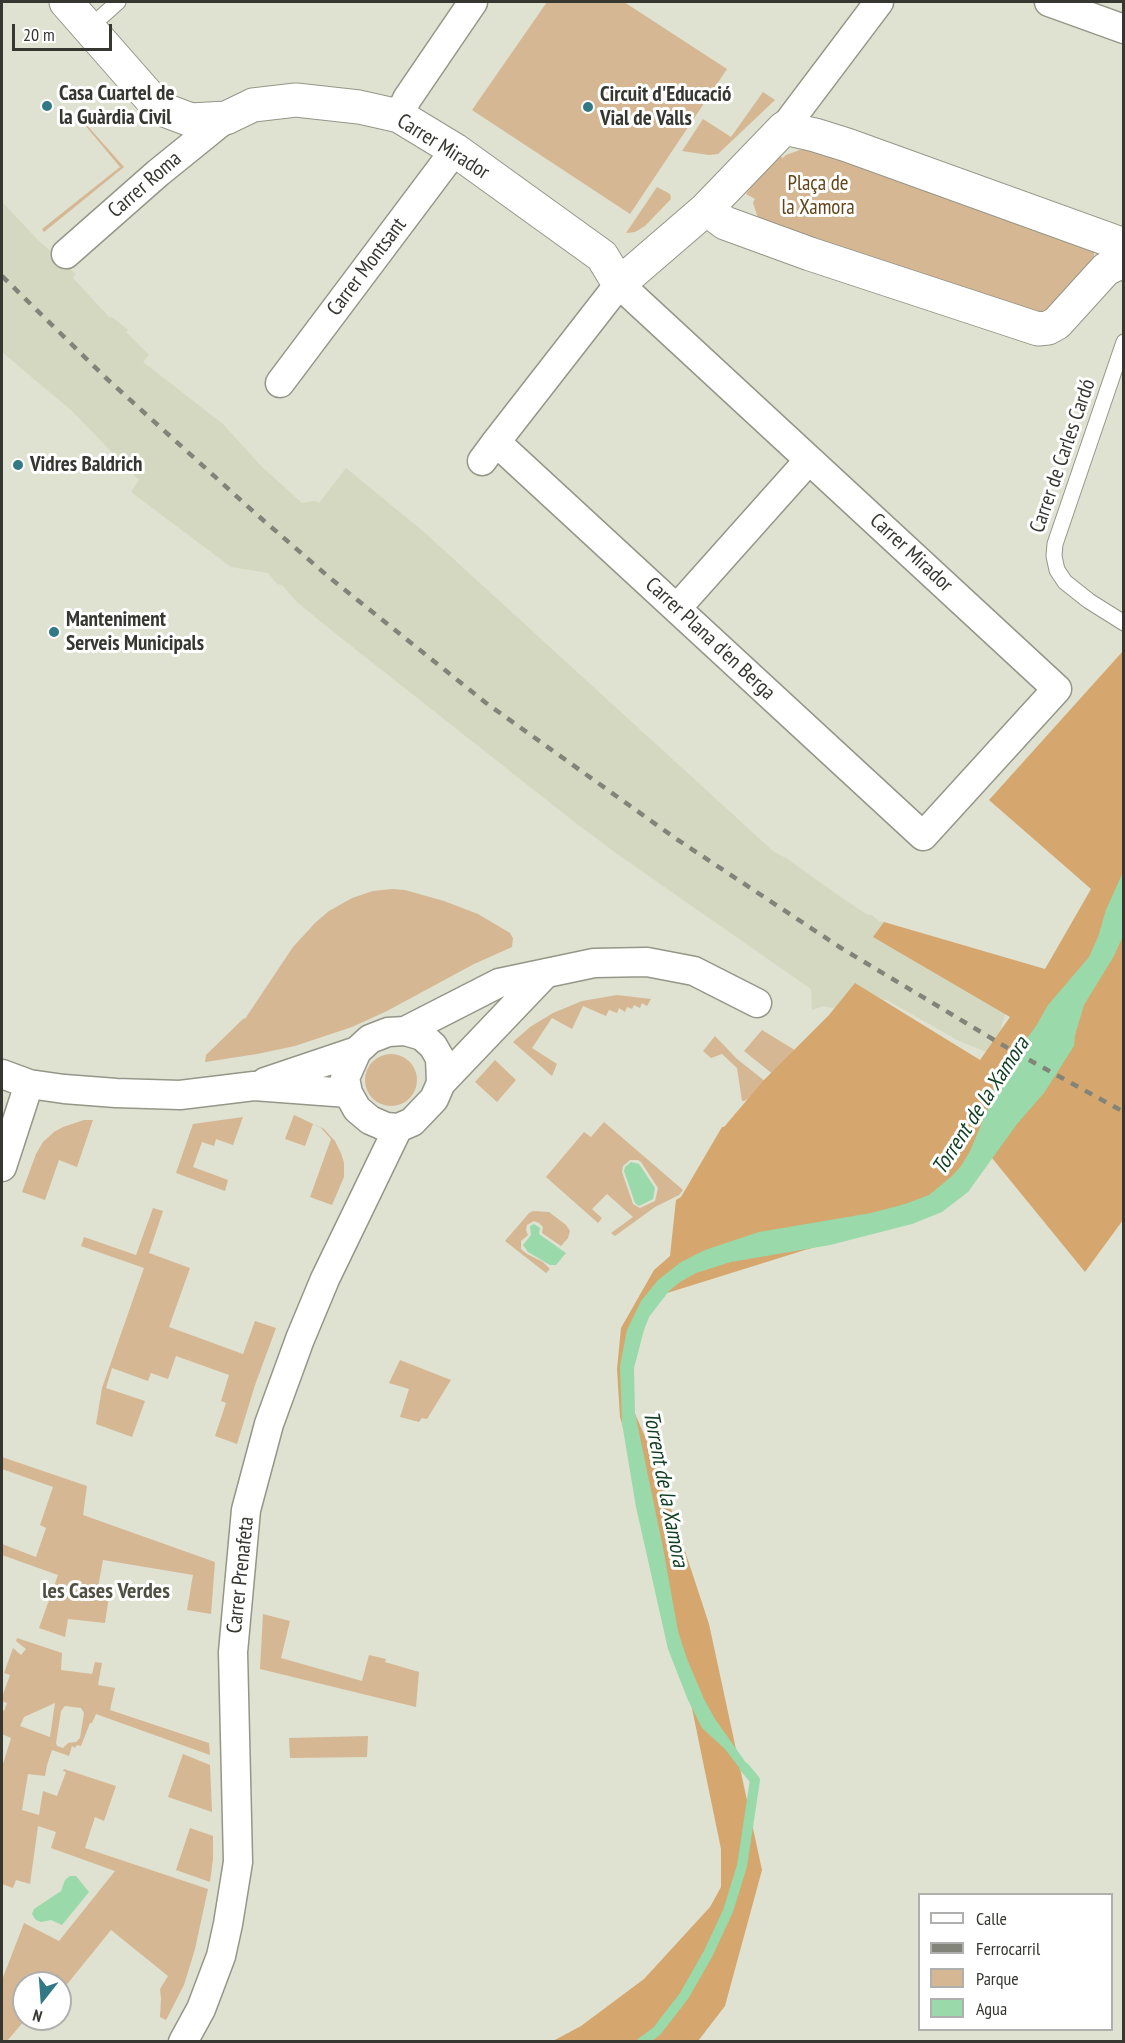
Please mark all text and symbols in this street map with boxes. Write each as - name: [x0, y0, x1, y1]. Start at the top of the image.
- scale bar: [15, 12, 116, 50]
- text: 20 m: [23, 23, 55, 46]
- place label: Casa Cuartel de la Guàrdia Civil: [59, 81, 174, 131]
- place label: Circuit d'Educació Vial de Valls: [600, 82, 731, 132]
- marker: Casa Cuartel de la Guàrdia Civil: [40, 99, 54, 113]
- marker: Circuit d'Educació Vial de Valls: [581, 100, 595, 114]
- street label: Carrer Mirador: [392, 109, 494, 185]
- street label: Carrer Roma: [103, 146, 187, 224]
- park label: Plaça de la Xamora: [781, 171, 855, 221]
- street label: Carrer Montsant: [322, 213, 412, 321]
- street label: Carrer de Carles Cardó: [1025, 376, 1101, 536]
- place label: Vidres Baldrich: [30, 452, 142, 478]
- marker: Vidres Baldrich: [11, 458, 25, 472]
- street label: Carrer Mirador: [864, 508, 958, 598]
- street label: Carrer Plana d'en Berga: [640, 572, 780, 706]
- place label: Manteniment Serveis Municipals: [66, 607, 204, 657]
- marker: Manteniment Serveis Municipals: [47, 625, 61, 639]
- water label: Torrent de la Xamora: [927, 1032, 1035, 1180]
- water label: Torrent de la Xamora: [637, 1409, 693, 1569]
- street label: Carrer Prenafeta: [222, 1515, 260, 1635]
- district label: les Cases Verdes: [42, 1579, 170, 1605]
- legend: [918, 1893, 1113, 2031]
- text: Calle: [976, 1907, 1007, 1930]
- text: Ferrocarril: [976, 1937, 1040, 1960]
- text: Parque: [976, 1967, 1019, 1990]
- north arrow: [12, 1971, 72, 2031]
- text: Agua: [976, 1997, 1007, 2020]
- text: N: [30, 2005, 44, 2027]

